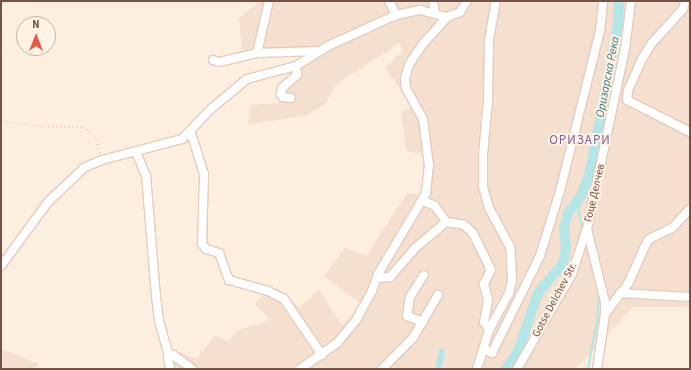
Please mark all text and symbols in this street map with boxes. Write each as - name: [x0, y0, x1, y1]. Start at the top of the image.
- north arrow: [16, 16, 56, 56]
- text: N: [32, 17, 40, 32]
- water label: Оризарска Река: [593, 35, 623, 119]
- district label: ОРИЗАРИ: [549, 132, 611, 148]
- street label: Гоце Делчев: [582, 163, 608, 223]
- street label: Gotse Delchev Str.: [530, 260, 580, 340]

